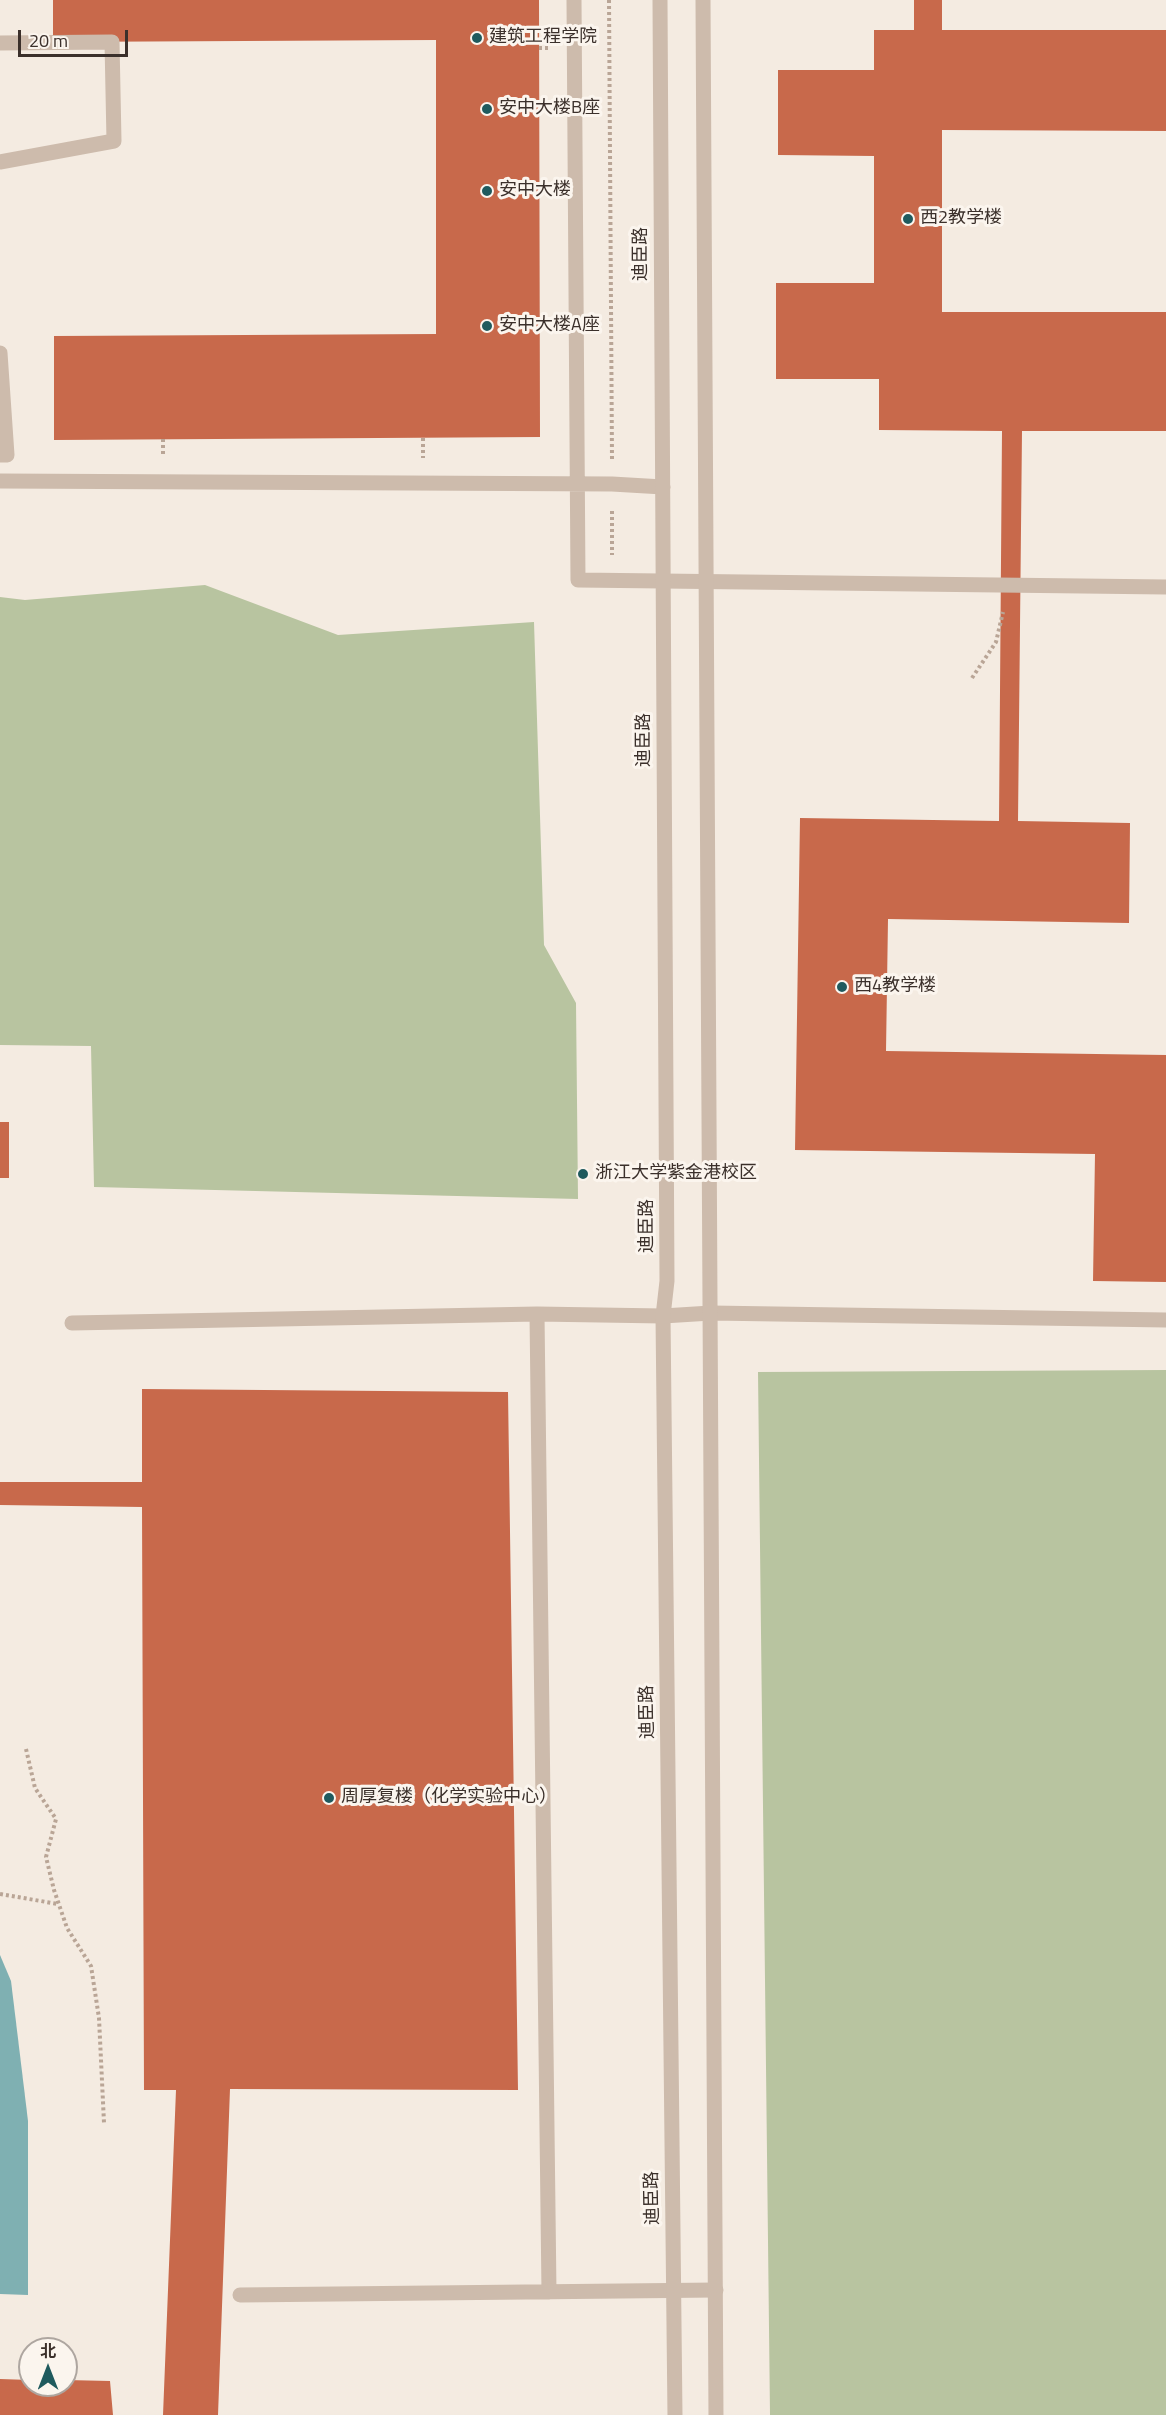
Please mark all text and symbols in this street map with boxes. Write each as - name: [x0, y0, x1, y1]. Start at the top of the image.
- scale bar: [21, 18, 130, 56]
- text: 20 m: [29, 27, 68, 54]
- place label: 建筑工程学院: [489, 27, 597, 49]
- marker: 建筑工程学院: [470, 31, 484, 45]
- place label: 安中大楼B座: [499, 98, 600, 120]
- marker: 安中大楼B座: [480, 102, 494, 116]
- place label: 安中大楼: [499, 180, 571, 202]
- marker: 安中大楼: [480, 184, 494, 198]
- place label: 西2教学楼: [920, 208, 1002, 230]
- marker: 西2教学楼: [901, 212, 915, 226]
- street label: 迪臣路: [631, 227, 653, 281]
- place label: 安中大楼A座: [499, 315, 600, 337]
- marker: 安中大楼A座: [480, 319, 494, 333]
- street label: 迪臣路: [634, 713, 656, 767]
- place label: 西4教学楼: [854, 976, 936, 998]
- marker: 西4教学楼: [835, 980, 849, 994]
- place label: 浙江大学紫金港校区: [595, 1163, 757, 1185]
- marker: 浙江大学紫金港校区: [576, 1167, 590, 1181]
- street label: 迪臣路: [637, 1199, 659, 1253]
- street label: 迪臣路: [637, 1685, 659, 1739]
- place label: 周厚复楼（化学实验中心）: [341, 1787, 557, 1809]
- marker: 周厚复楼（化学实验中心）: [322, 1791, 336, 1805]
- street label: 迪臣路: [642, 2171, 664, 2225]
- north arrow: [18, 2337, 78, 2397]
- text: 北: [40, 2339, 56, 2363]

